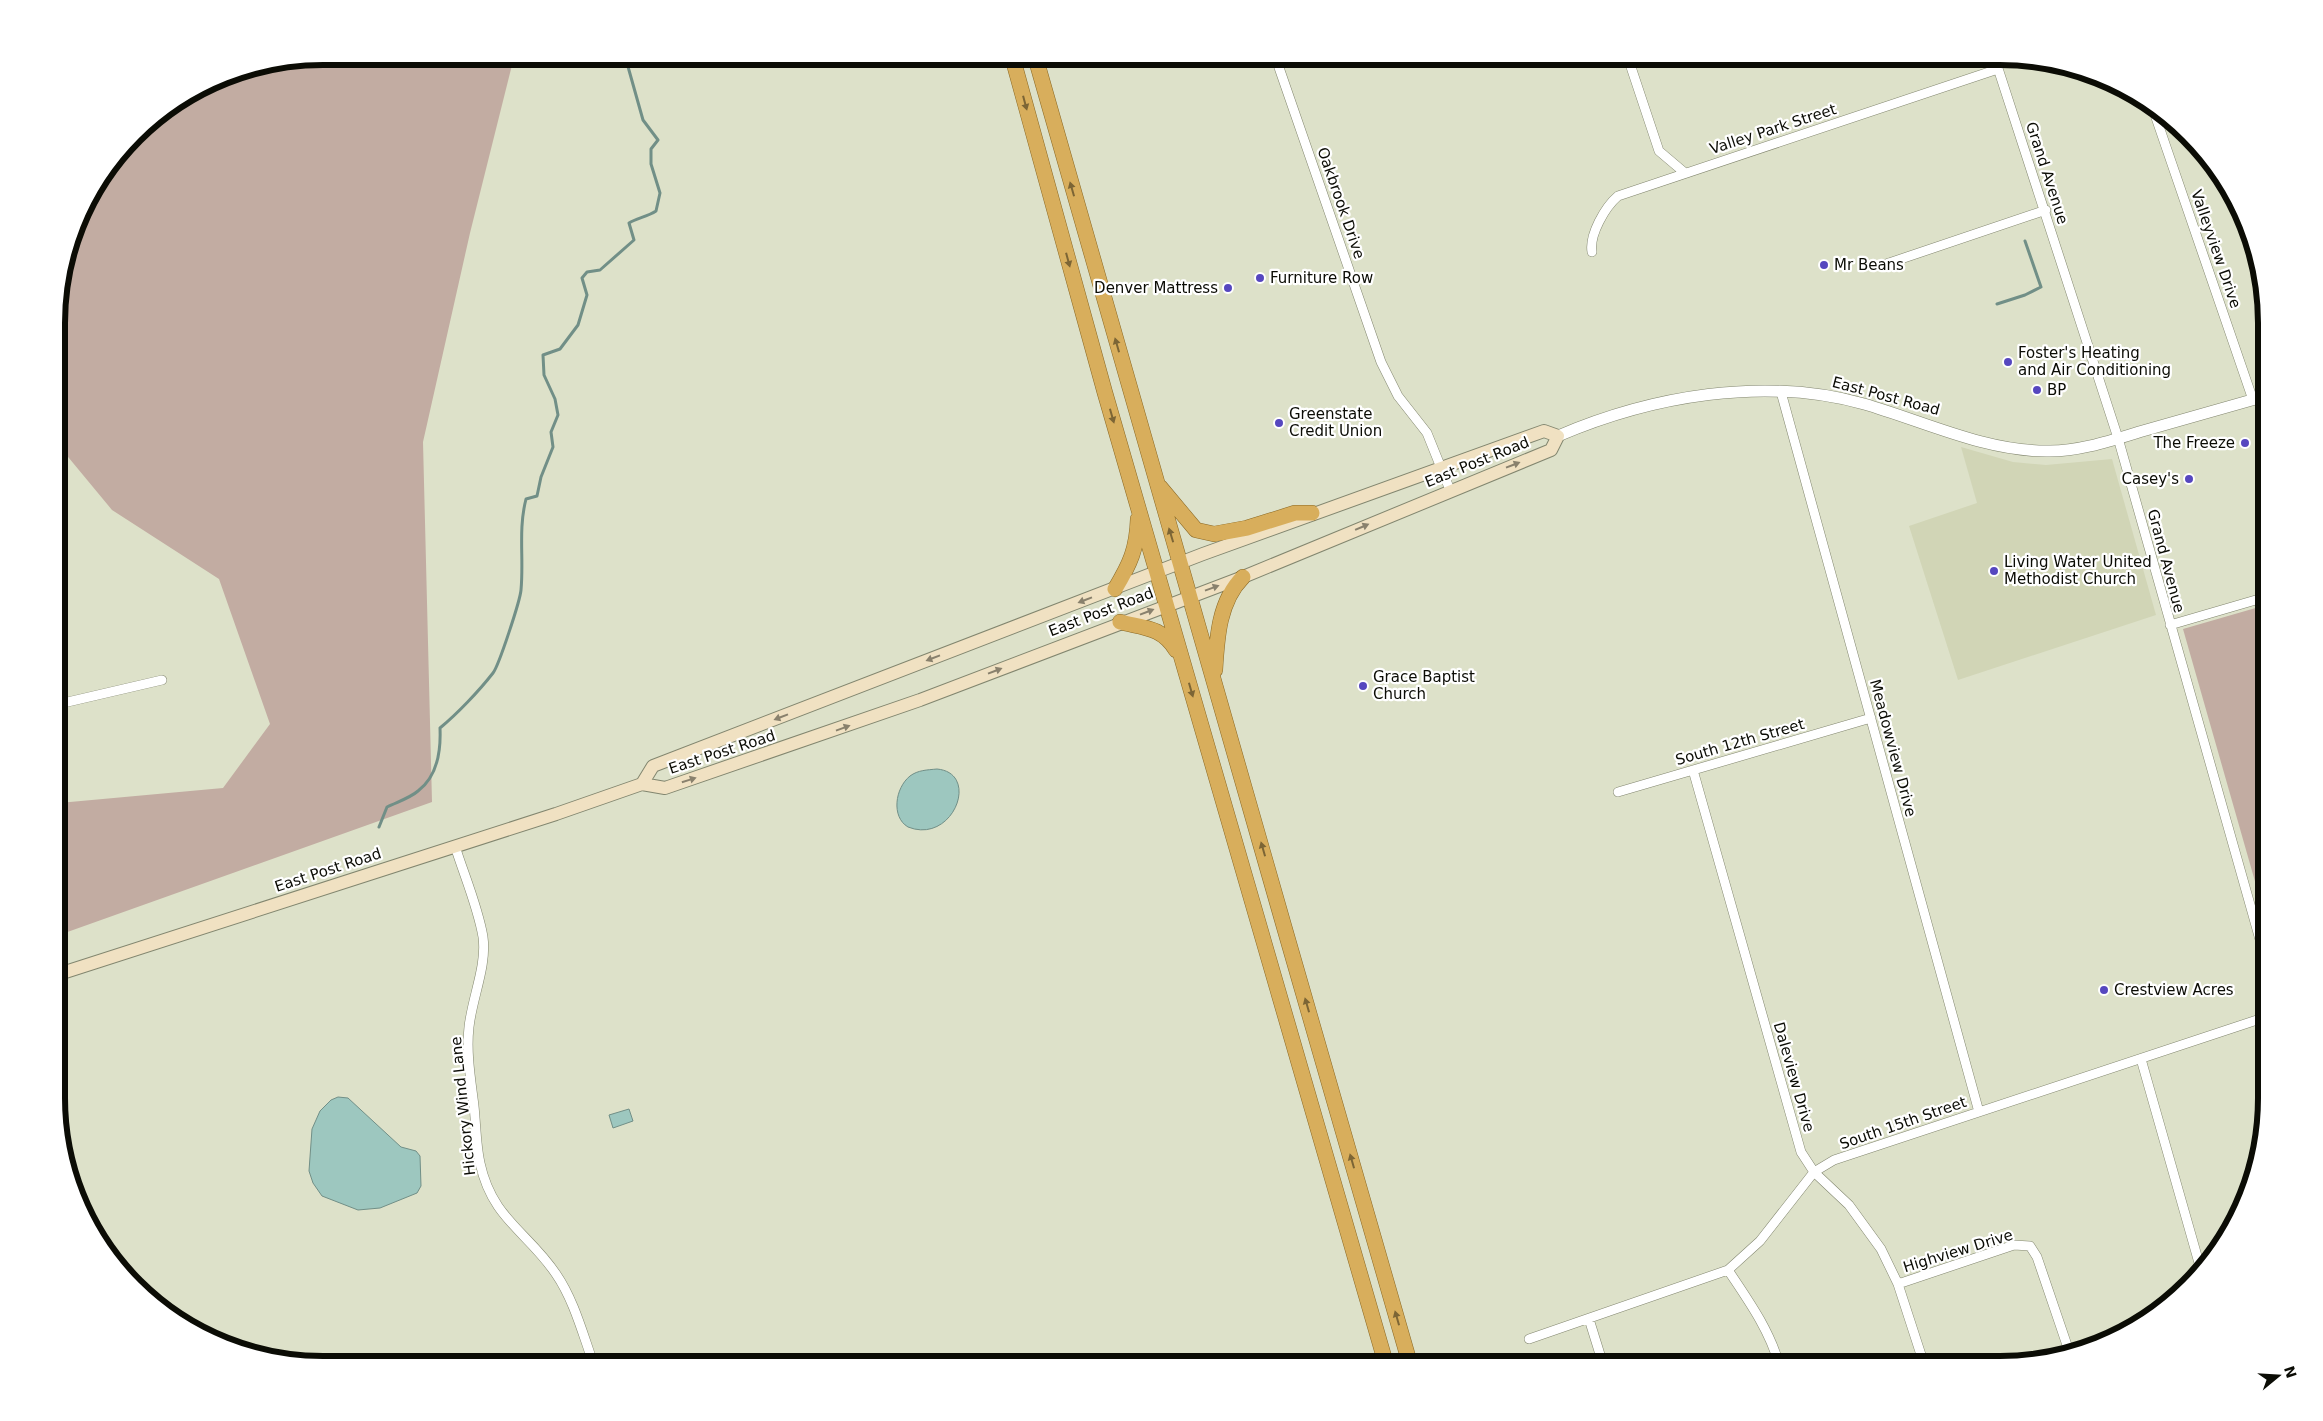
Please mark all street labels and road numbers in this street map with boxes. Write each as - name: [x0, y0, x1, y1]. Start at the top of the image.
- street label: Valley Park Street: [1707, 100, 1839, 158]
- street label: Grand Avenue: [2022, 120, 2072, 226]
- street label: Oakbrook Drive: [1313, 145, 1369, 261]
- street label: Valleyview Drive: [2187, 187, 2245, 311]
- street label: East Post Road: [1830, 373, 1942, 419]
- street label: East Post Road: [1422, 433, 1532, 491]
- street label: Grand Avenue: [2144, 507, 2188, 615]
- street label: East Post Road: [1046, 584, 1156, 640]
- street label: Meadowview Drive: [1866, 677, 1920, 819]
- street label: South 12th Street: [1674, 715, 1807, 769]
- street label: East Post Road: [666, 726, 778, 778]
- street label: East Post Road: [272, 844, 384, 896]
- street label: Daleview Drive: [1770, 1020, 1818, 1134]
- street label: Hickory Wind Lane: [447, 1036, 479, 1176]
- street label: South 15th Street: [1837, 1093, 1969, 1153]
- street label: Highview Drive: [1901, 1226, 2015, 1276]

